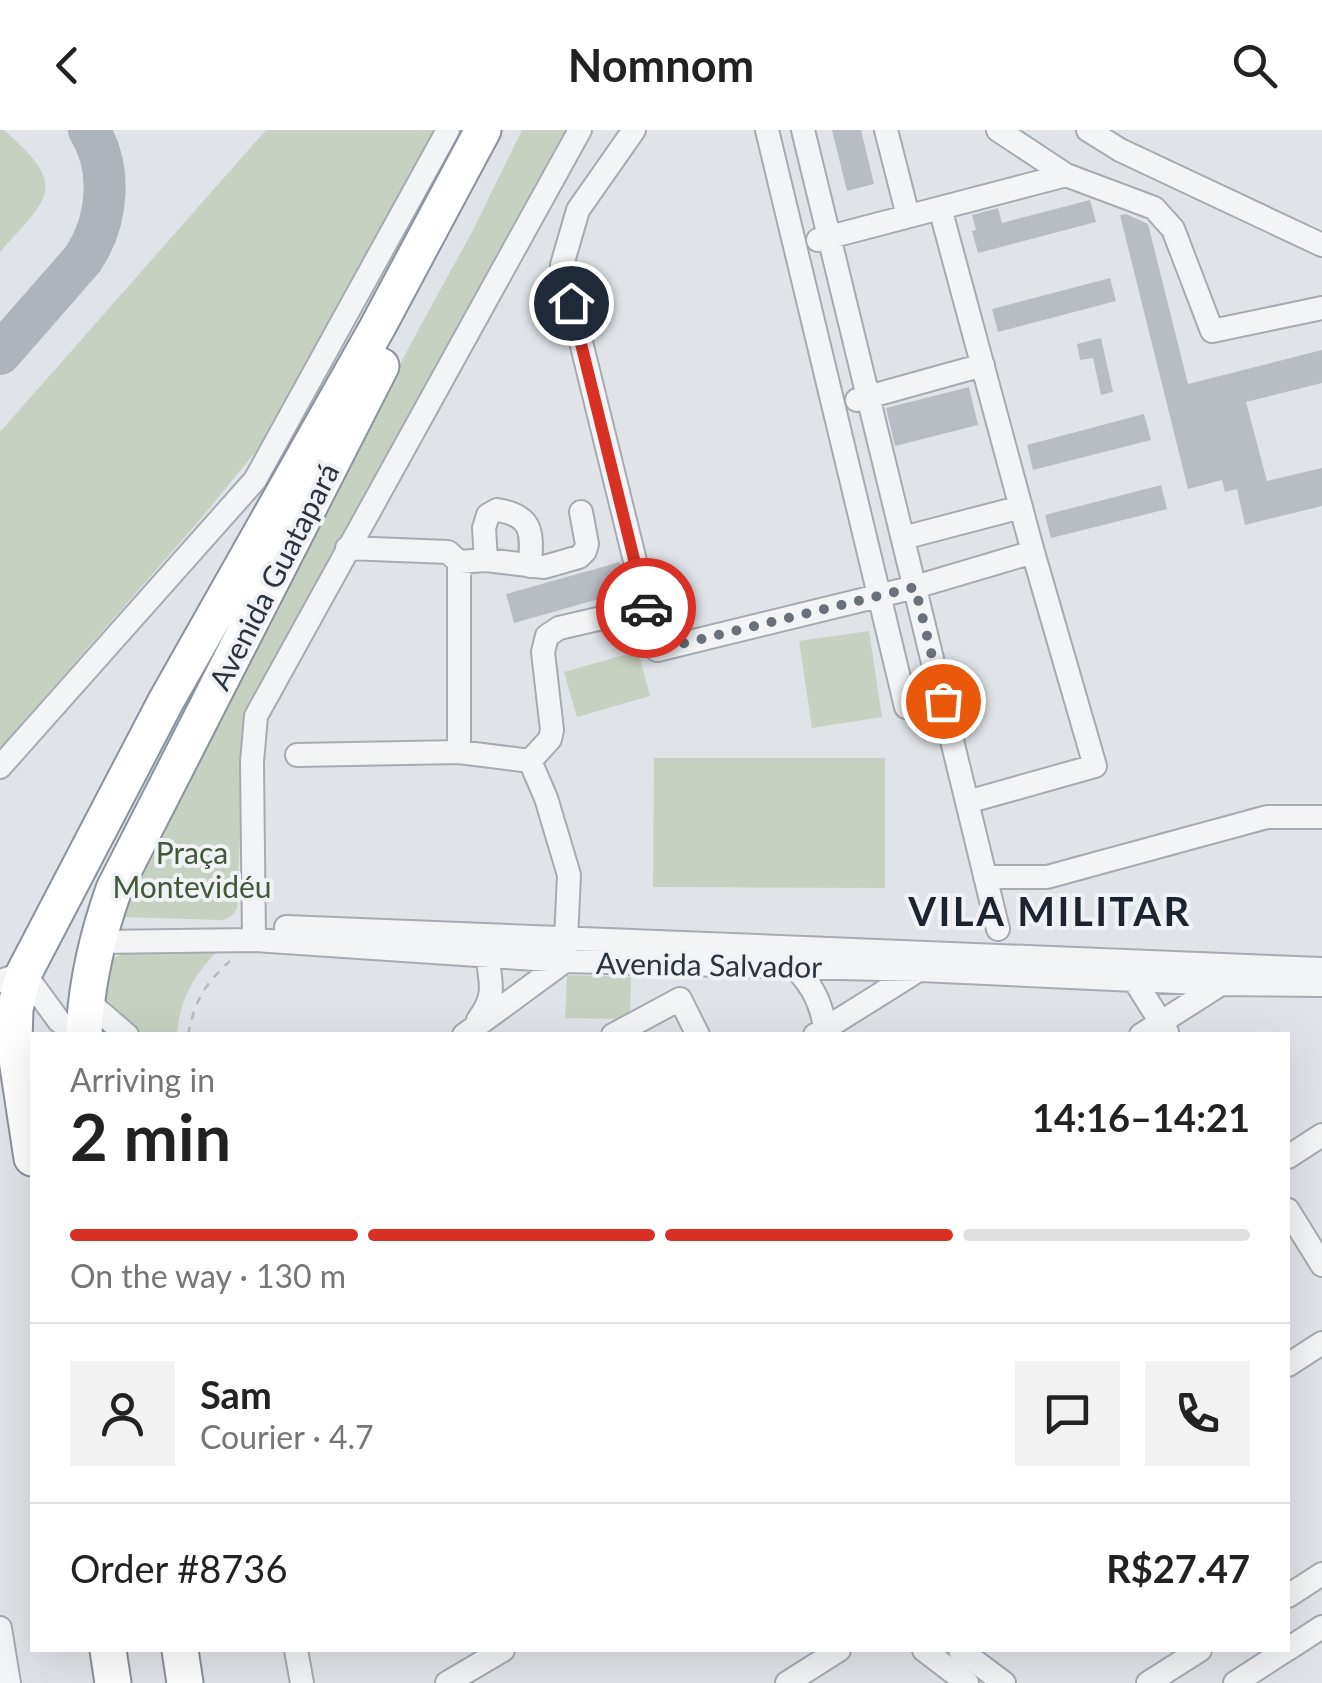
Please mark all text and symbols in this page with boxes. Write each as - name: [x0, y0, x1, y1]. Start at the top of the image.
- icon: back: [40, 38, 95, 93]
- text: Nomnom: [568, 38, 754, 92]
- icon: search: [1227, 38, 1282, 93]
- pin: [529, 261, 614, 346]
- icon: home: [544, 276, 599, 331]
- street label: Avenida Guatapará: [200, 457, 346, 695]
- courier: [596, 558, 696, 658]
- icon: car: [619, 581, 674, 636]
- pin: [901, 659, 986, 744]
- icon: bag: [916, 674, 971, 729]
- park label: Praça Montevidéu: [112, 834, 272, 904]
- district label: VILA MILITAR: [907, 887, 1192, 935]
- street label: Avenida Salvador: [596, 944, 822, 984]
- text: Arriving in: [70, 1060, 215, 1099]
- text: 14:16–14:21: [1032, 1094, 1250, 1140]
- text: 2 min: [70, 1097, 231, 1175]
- text: On the way · 130 m: [70, 1256, 346, 1295]
- button: person: [70, 1361, 175, 1466]
- button: chat: [1015, 1361, 1120, 1466]
- button: phone: [1145, 1361, 1250, 1466]
- text: Sam: [200, 1371, 272, 1417]
- text: Courier · 4.7: [200, 1417, 374, 1456]
- text: Order #8736: [70, 1545, 287, 1591]
- text: R$27.47: [1106, 1545, 1250, 1591]

